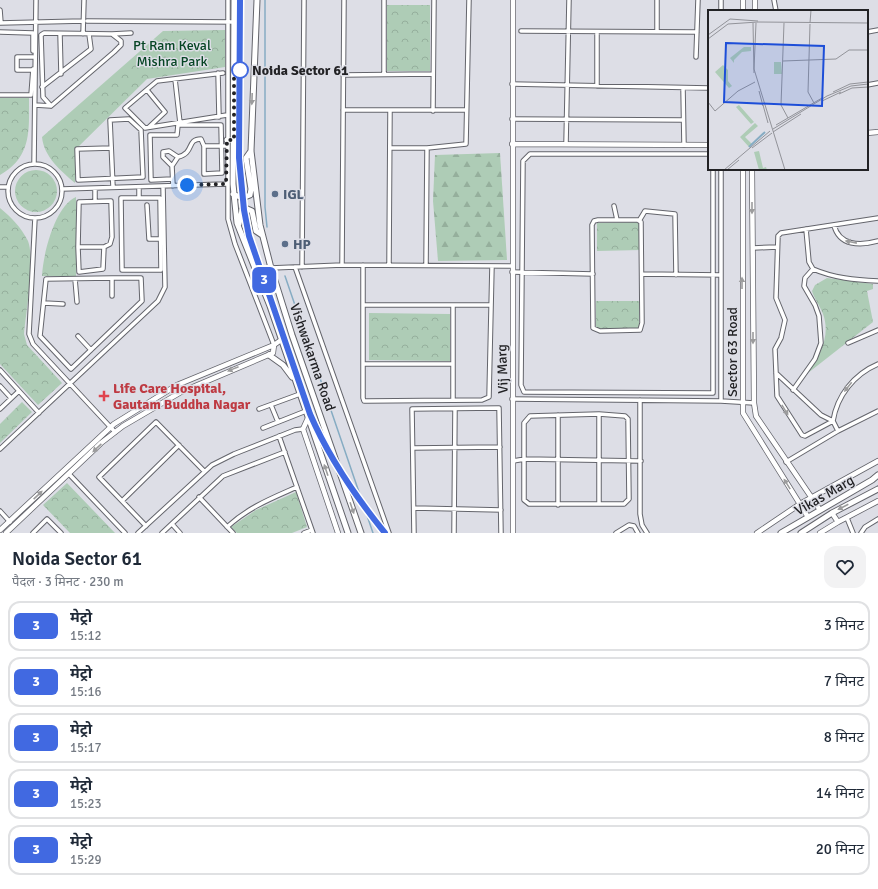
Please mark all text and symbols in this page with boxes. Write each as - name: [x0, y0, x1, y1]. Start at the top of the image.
- inset map: [708, 10, 868, 170]
- park label: Pt Ram Keval Mishra Park: [133, 37, 211, 70]
- marker: Noida Sector 61: [231, 61, 249, 79]
- place label: Noida Sector 61: [252, 62, 349, 79]
- one-way arrow: [249, 93, 256, 105]
- your location: [177, 175, 197, 195]
- place label: IGL: [283, 186, 305, 203]
- marker: IGL: [270, 189, 280, 199]
- one-way arrow: [749, 202, 755, 215]
- place label: HP: [293, 236, 311, 253]
- marker: HP: [280, 239, 290, 249]
- one-way arrow: [845, 239, 858, 245]
- line badge: 3: [251, 267, 277, 293]
- text: 3: [260, 271, 268, 288]
- one-way arrow: [739, 276, 745, 289]
- street label: Vishwakarma Road: [286, 301, 339, 413]
- street label: Sector 63 Road: [724, 307, 741, 397]
- one-way arrow: [750, 332, 756, 345]
- street label: Vij Marg: [493, 344, 512, 394]
- one-way arrow: [226, 367, 238, 373]
- place label: Life Care Hospital, Gautam Buddha Nagar: [113, 380, 251, 413]
- one-way arrow: [844, 382, 853, 393]
- marker: Life Care Hospital, Gautam Buddha Nagar: [98, 390, 110, 402]
- one-way arrow: [781, 405, 789, 415]
- one-way arrow: [91, 443, 102, 452]
- one-way arrow: [323, 463, 329, 475]
- street label: Vikas Marg: [791, 472, 857, 519]
- one-way arrow: [784, 478, 791, 490]
- one-way arrow: [33, 490, 43, 499]
- one-way arrow: [350, 502, 356, 514]
- one-way arrow: [838, 504, 849, 510]
- button: heart: [824, 546, 866, 588]
- text: Noida Sector 61: [12, 547, 142, 571]
- text: पैदल · 3 मिनट · 230 m: [12, 574, 124, 590]
- text: मेट्रो: [70, 608, 92, 626]
- text: 3 मिनट: [824, 616, 864, 634]
- text: 3: [32, 617, 40, 634]
- text: 15:12: [70, 628, 102, 644]
- text: मेट्रो: [70, 664, 92, 682]
- text: 7 मिनट: [824, 672, 864, 690]
- text: 3: [32, 673, 40, 690]
- text: 15:16: [70, 684, 102, 700]
- text: मेट्रो: [70, 720, 92, 738]
- text: 8 मिनट: [824, 728, 864, 746]
- text: 3: [32, 729, 40, 746]
- text: 15:17: [70, 740, 102, 756]
- text: मेट्रो: [70, 776, 92, 794]
- text: 14 मिनट: [816, 784, 864, 802]
- text: 3: [32, 785, 40, 802]
- text: 15:23: [70, 796, 102, 812]
- text: मेट्रो: [70, 832, 92, 850]
- text: 20 मिनट: [816, 840, 864, 858]
- text: 3: [32, 841, 40, 858]
- text: 15:29: [70, 852, 102, 868]

